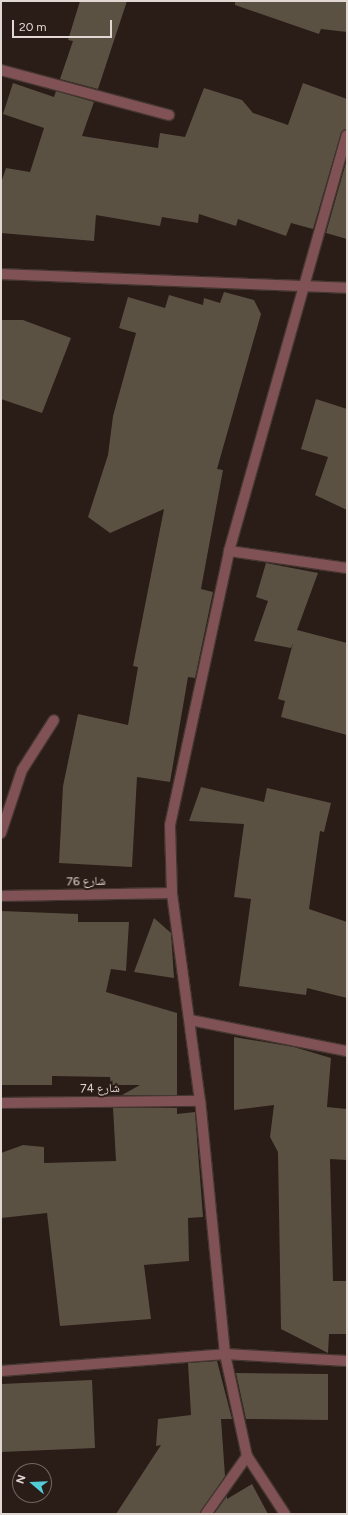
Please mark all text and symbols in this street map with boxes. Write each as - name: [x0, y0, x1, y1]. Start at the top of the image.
- scale bar: [14, 12, 114, 38]
- text: 20 m: [19, 20, 47, 34]
- street label: شارع 76: [66, 874, 106, 890]
- street label: شارع 74: [80, 1081, 120, 1097]
- north arrow: [12, 1463, 52, 1503]
- text: N: [14, 1473, 29, 1485]

